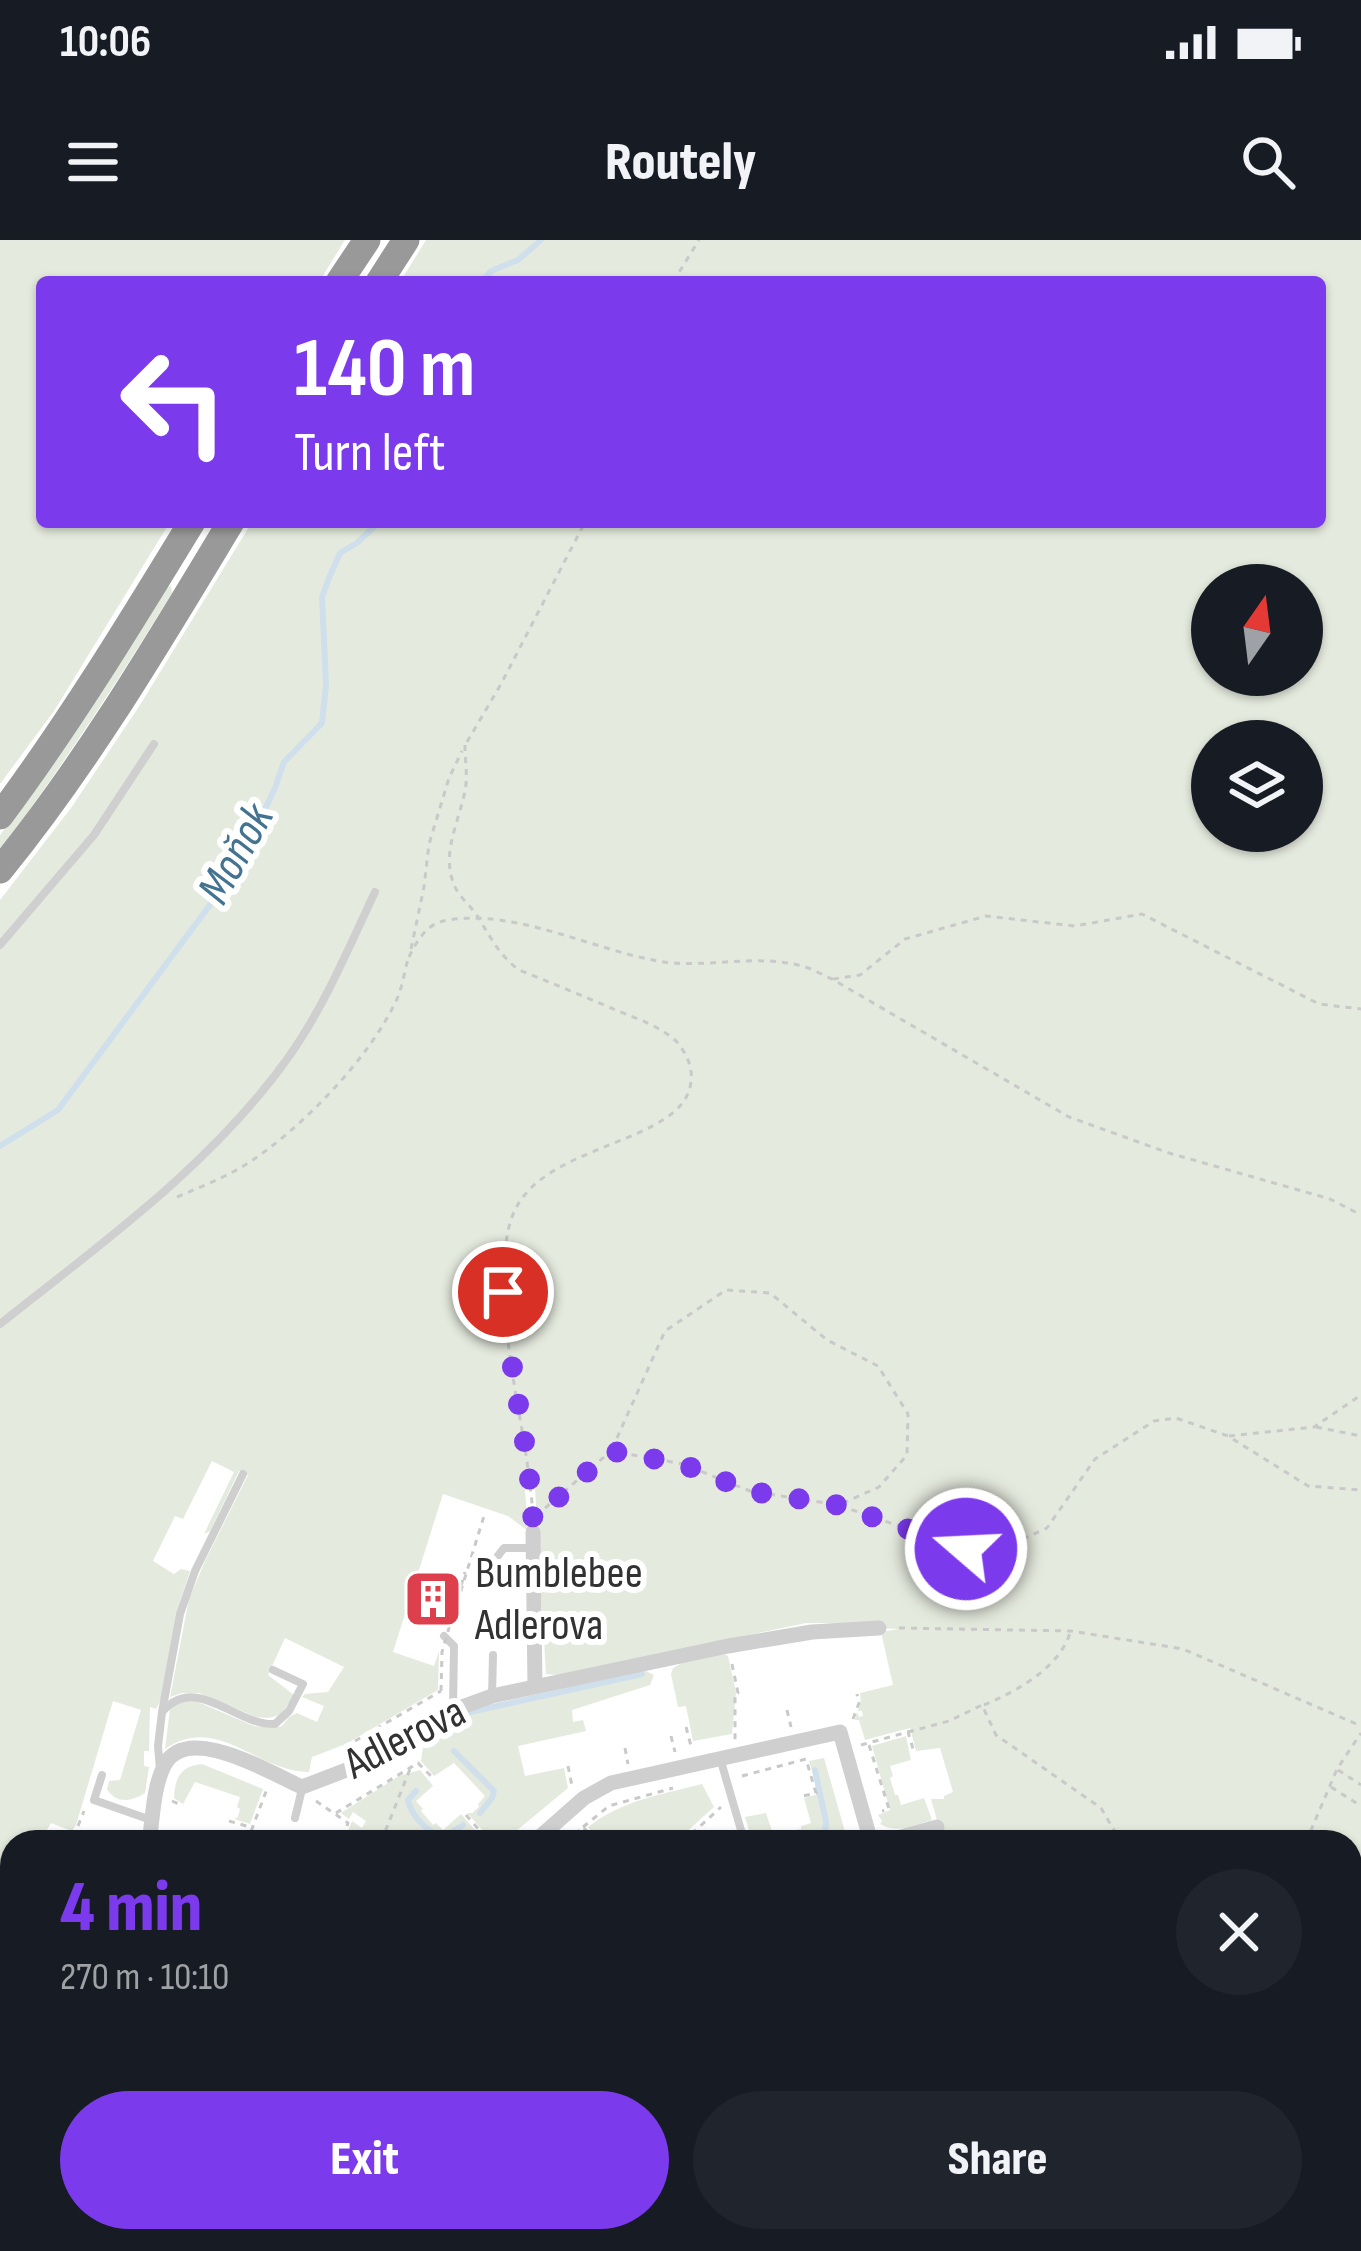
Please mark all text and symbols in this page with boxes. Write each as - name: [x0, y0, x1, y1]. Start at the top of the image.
- text: 10:06: [60, 15, 151, 70]
- icon: menu: [60, 129, 126, 195]
- icon: search: [1235, 129, 1301, 195]
- text: Routely: [605, 130, 756, 195]
- text: 140 m: [294, 319, 475, 420]
- icon: left: [96, 324, 252, 480]
- text: Turn left: [294, 421, 446, 486]
- north arrow: [1191, 564, 1323, 696]
- map controls: [1191, 564, 1323, 852]
- button: layers: [1191, 720, 1323, 852]
- water label: Moňok: [186, 792, 287, 914]
- pin: [452, 1241, 554, 1343]
- icon: arrive: [470, 1259, 536, 1325]
- position arrow: [903, 1486, 1029, 1612]
- place label: Bumblebee Adlerova: [474, 1546, 643, 1653]
- building icon: Bumblebee Adlerova: [402, 1568, 464, 1630]
- street label: Adlerova: [334, 1684, 475, 1792]
- text: 4 min: [60, 1865, 202, 1952]
- button: close: [1176, 1869, 1302, 1995]
- text: 270 m · 10:10: [60, 1954, 229, 2001]
- button: Exit: [60, 2091, 669, 2229]
- button: Share: [693, 2091, 1302, 2229]

